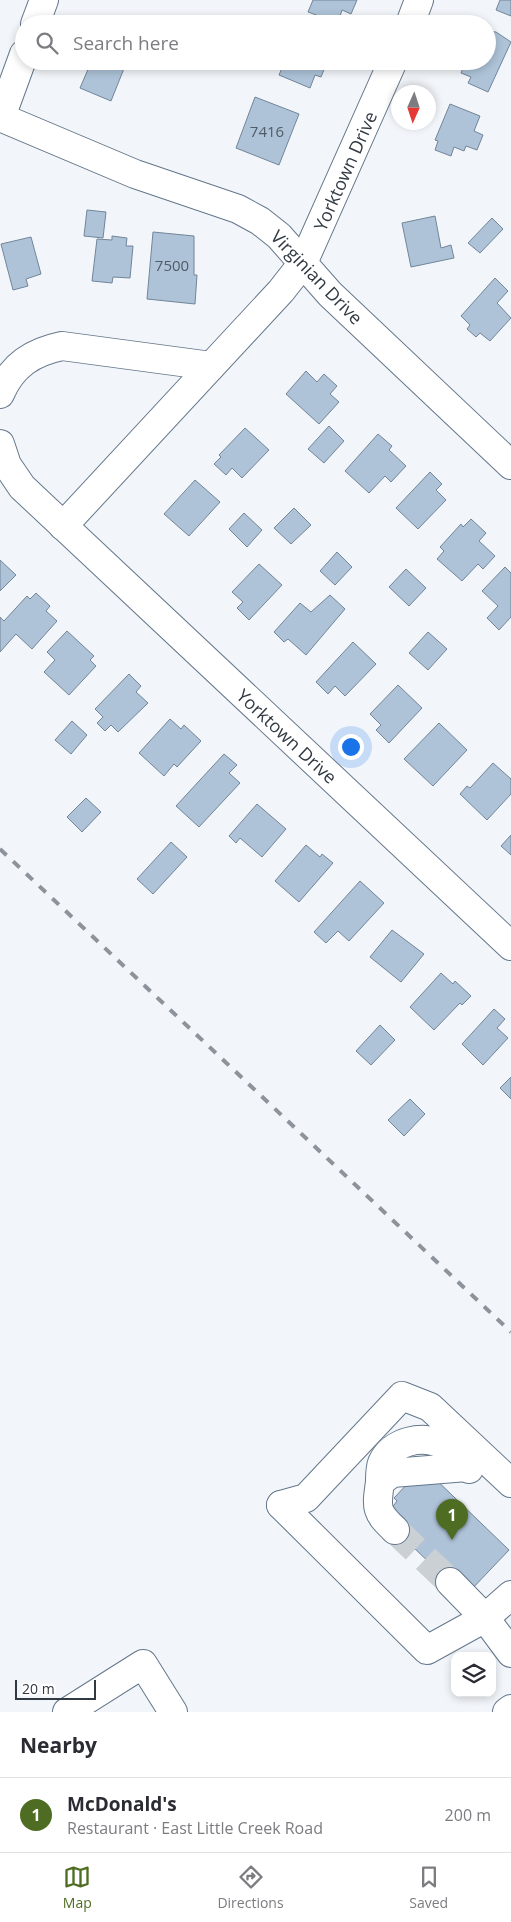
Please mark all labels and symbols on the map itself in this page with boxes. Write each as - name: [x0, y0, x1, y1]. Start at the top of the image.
- north arrow: [391, 85, 436, 130]
- street label: Yorktown Drive: [308, 107, 382, 235]
- house number: 7416: [250, 121, 284, 141]
- street label: Virginian Drive: [266, 225, 368, 329]
- house number: 7500: [155, 255, 189, 275]
- street label: Yorktown Drive: [232, 683, 342, 789]
- your location: [338, 734, 364, 760]
- pin: 1: [436, 1499, 468, 1540]
- scale bar: [15, 1677, 96, 1700]

